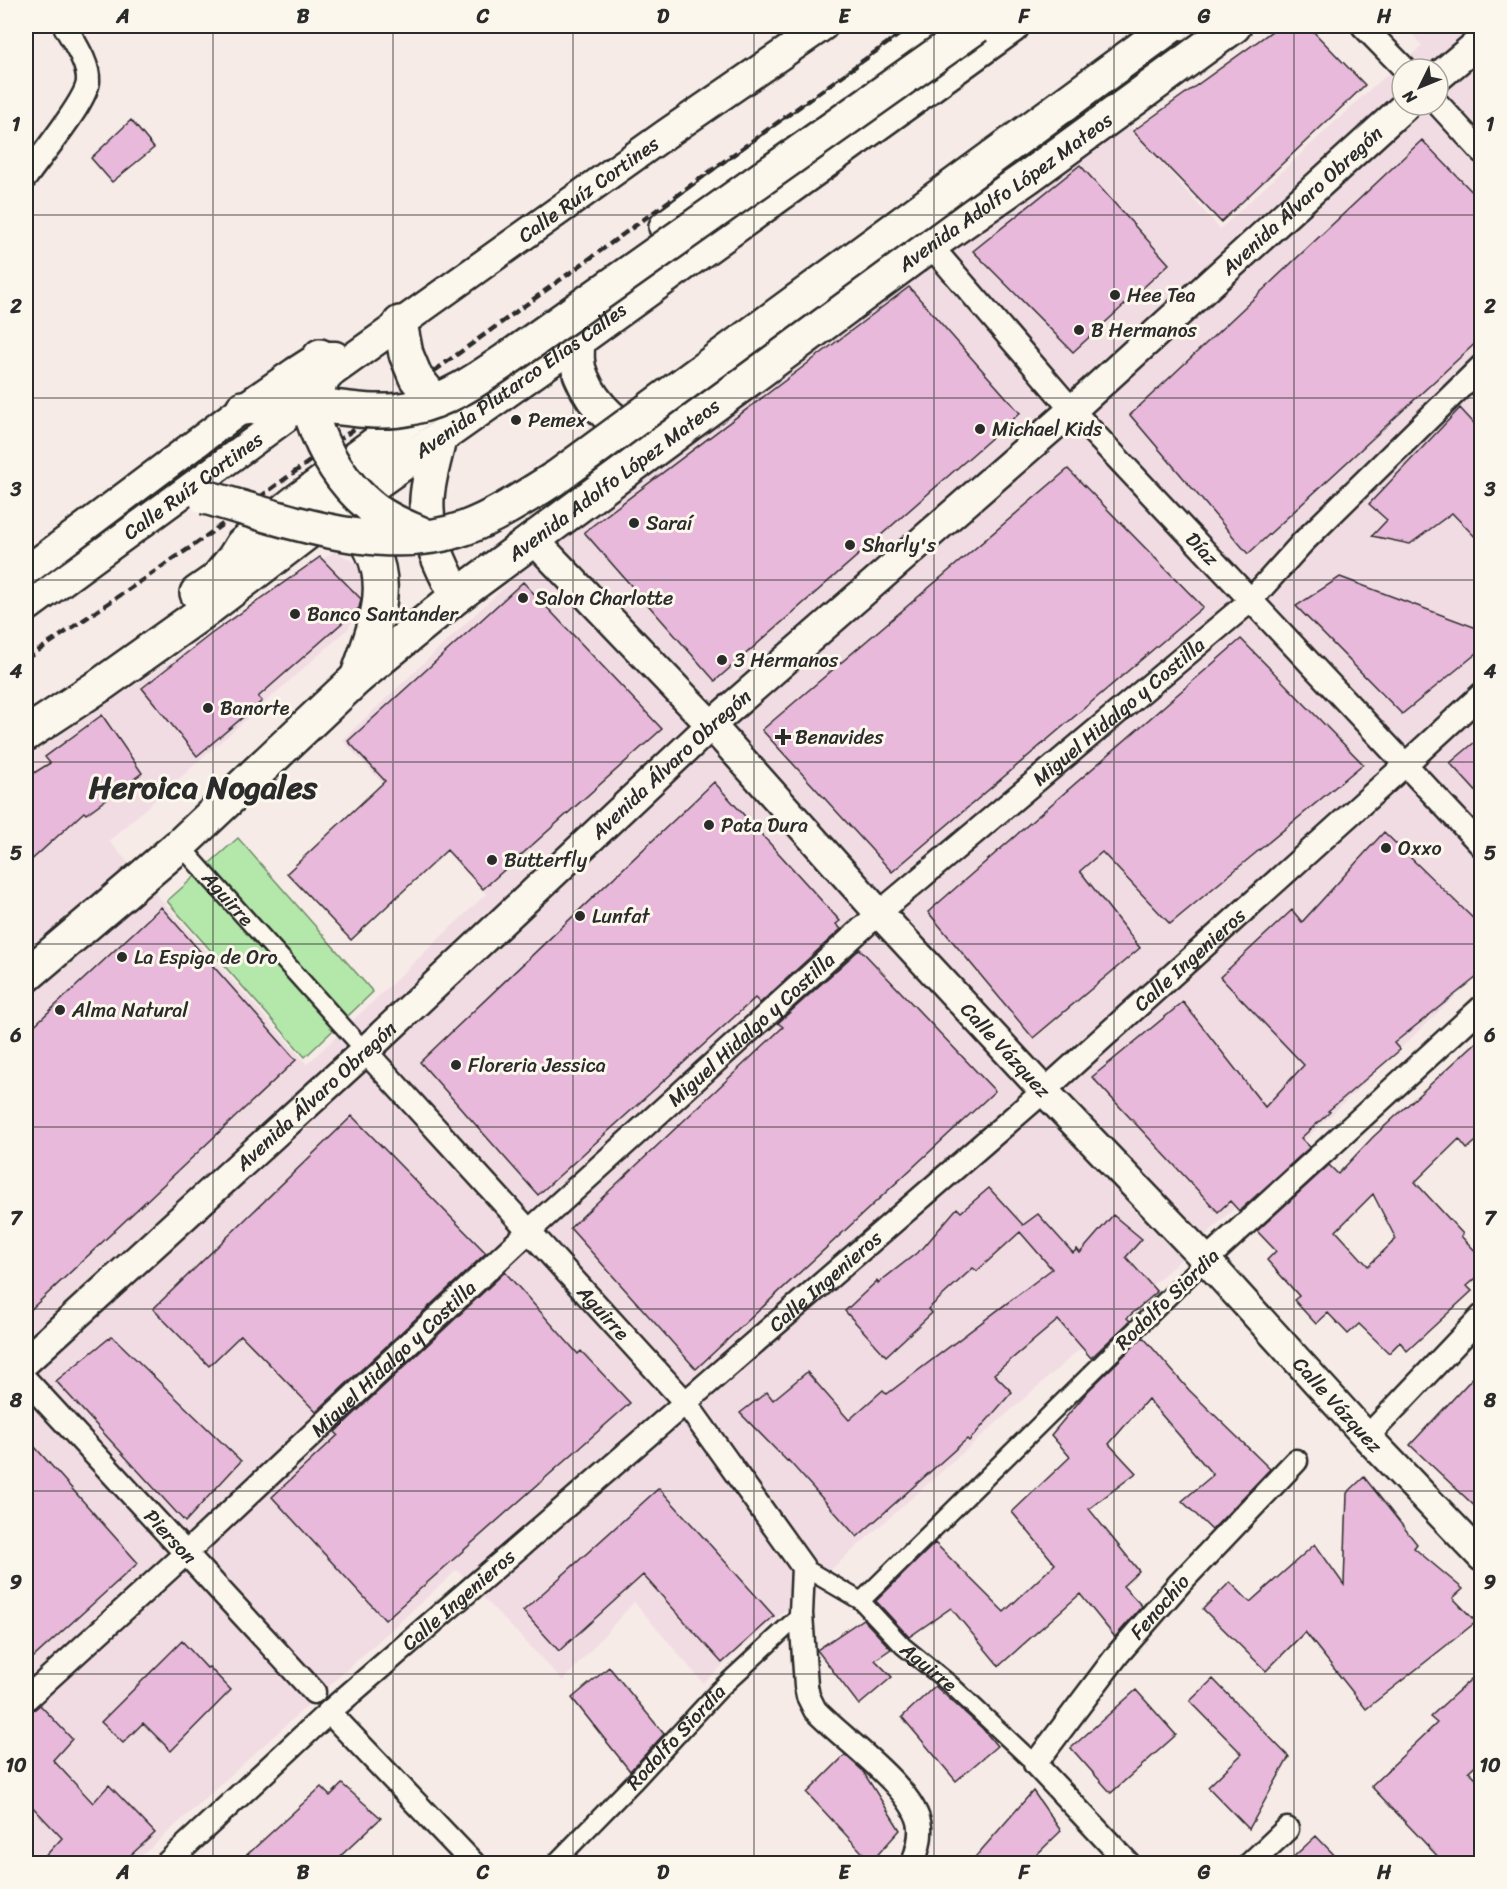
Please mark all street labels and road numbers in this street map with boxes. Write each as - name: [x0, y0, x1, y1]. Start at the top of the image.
- street label: Avenida Adolfo López Mateos: [890, 103, 1121, 282]
- street label: Avenida Álvaro Obregón: [1212, 117, 1391, 285]
- street label: Calle Ruíz Cortines: [511, 127, 667, 253]
- street label: Avenida Plutarco Elías Calles: [406, 293, 635, 469]
- street label: Avenida Adolfo López Mateos: [499, 389, 728, 571]
- street label: Calle Ruíz Cortines: [116, 422, 272, 549]
- street label: Díaz: [1177, 523, 1228, 575]
- street label: Miguel Hidalgo y Costilla: [1024, 629, 1213, 795]
- street label: Avenida Álvaro Obregón: [582, 680, 760, 849]
- street label: Aguirre: [192, 862, 263, 935]
- street label: Calle Ingenieros: [1125, 899, 1255, 1020]
- street label: Miguel Hidalgo y Costilla: [659, 944, 844, 1116]
- street label: Calle Vázquez: [951, 994, 1060, 1107]
- street label: Avenida Álvaro Obregón: [227, 1012, 405, 1180]
- street label: Calle Ingenieros: [760, 1221, 891, 1341]
- street label: Rodolfo Siordia: [1107, 1240, 1228, 1359]
- street label: Miguel Hidalgo y Costilla: [302, 1272, 485, 1446]
- street label: Aguirre: [567, 1276, 638, 1349]
- street label: Calle Vázquez: [1284, 1348, 1391, 1462]
- street label: Pierson: [135, 1501, 205, 1573]
- street label: Calle Ingenieros: [393, 1540, 524, 1660]
- street label: Fenochio: [1121, 1566, 1198, 1648]
- street label: Aguirre: [891, 1632, 966, 1701]
- street label: Rodolfo Siordia: [617, 1676, 735, 1799]

